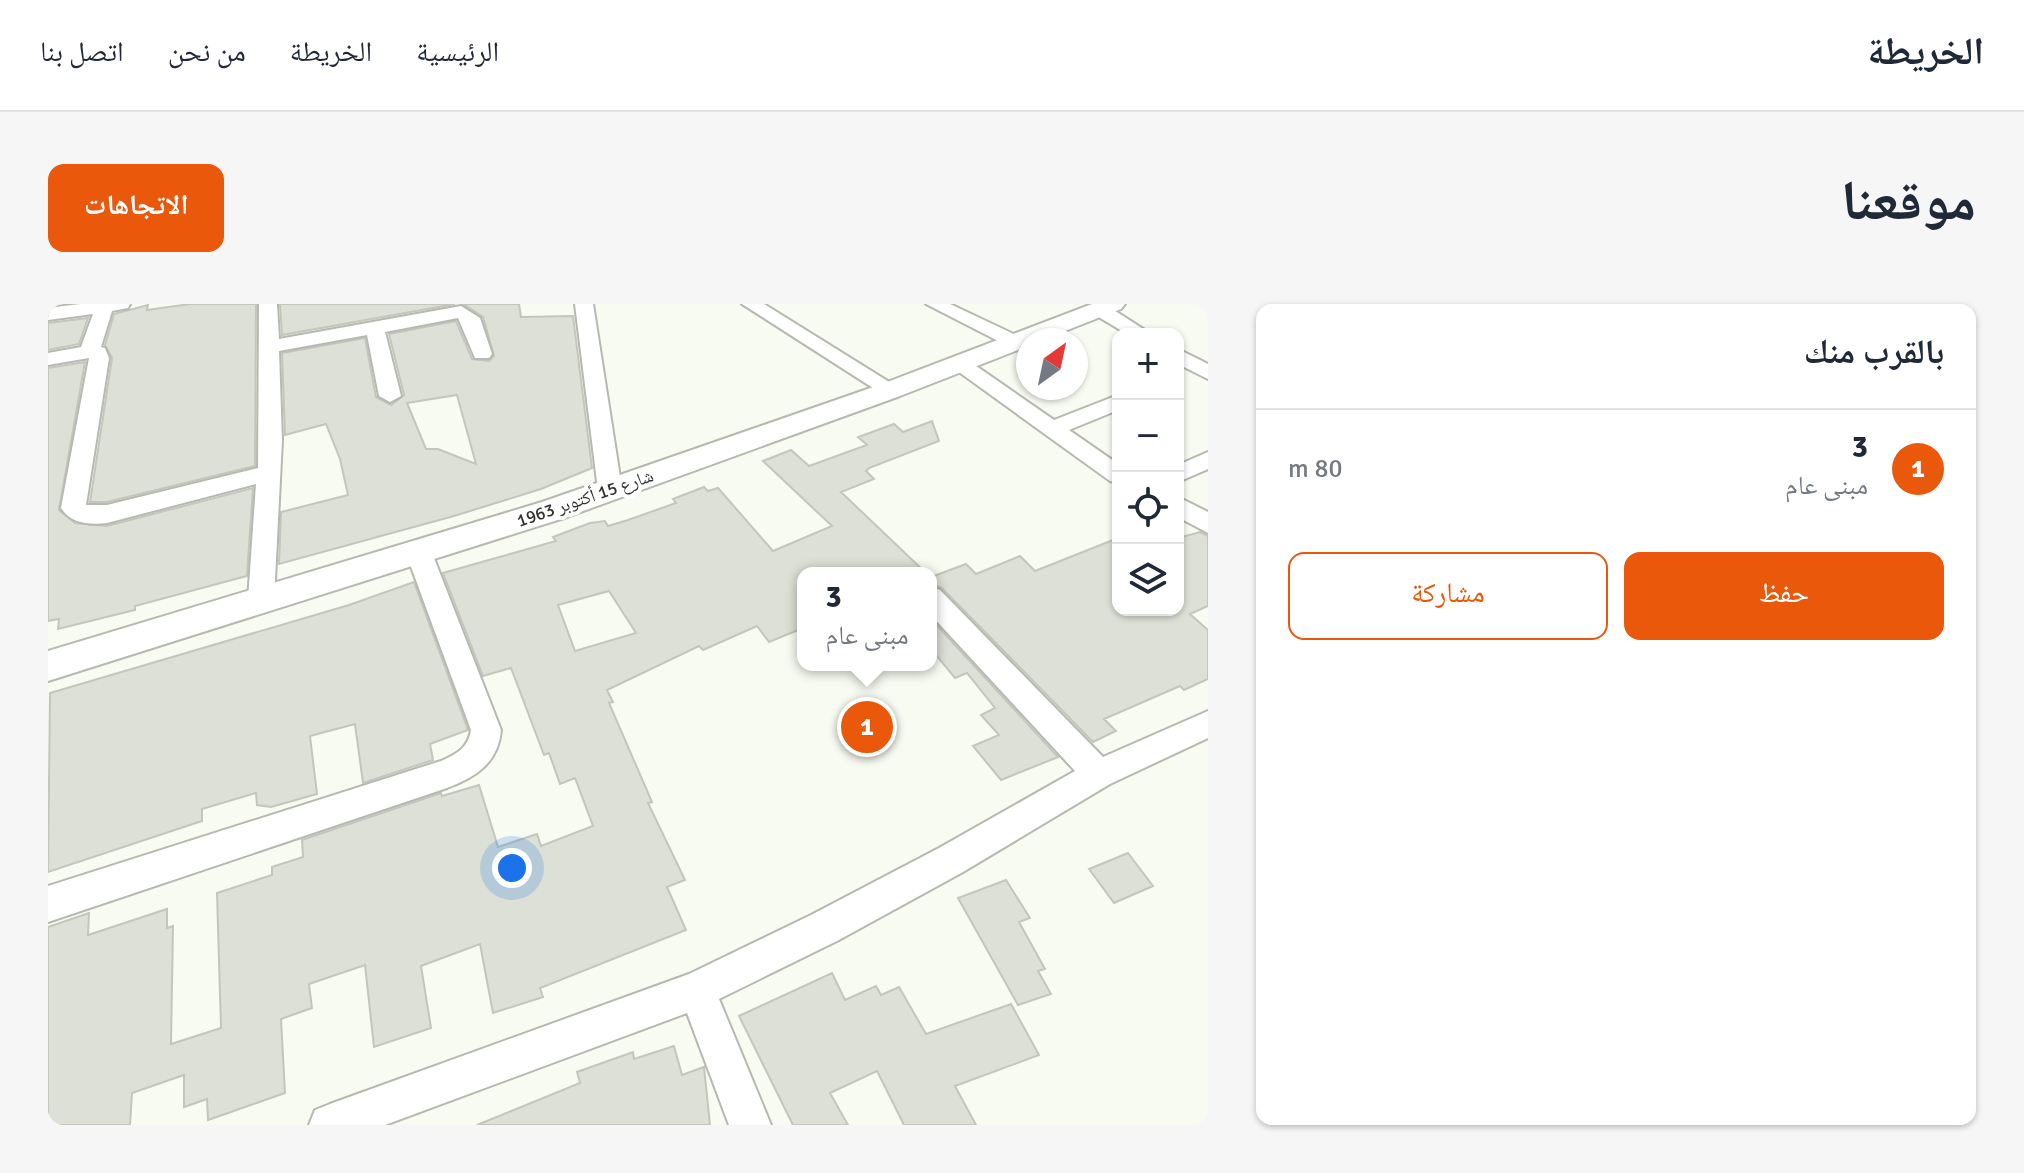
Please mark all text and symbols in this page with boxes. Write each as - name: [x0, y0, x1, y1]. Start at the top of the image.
- text: الخريطة: [1867, 28, 1984, 75]
- text: اتصل بنا: [40, 35, 124, 69]
- text: من نحن: [168, 35, 246, 69]
- text: الخريطة: [290, 35, 372, 69]
- text: الرئيسية: [416, 35, 499, 69]
- button: الاتجاهات: [48, 164, 224, 252]
- text: موقعنا: [1841, 167, 1976, 236]
- north arrow: [1016, 328, 1088, 400]
- map controls: [1112, 328, 1184, 616]
- button: +: [1112, 328, 1184, 400]
- text: بالقرب منك: [1804, 331, 1944, 373]
- button: −: [1112, 400, 1184, 472]
- text: 3: [1852, 429, 1868, 466]
- text: 80 m: [1288, 453, 1343, 485]
- text: 1: [1911, 453, 1925, 485]
- street label: شارع 15 أكتوبر 1963: [514, 464, 656, 532]
- text: مبنى عام: [1785, 470, 1868, 502]
- button: locate: [1112, 472, 1184, 544]
- button: layers: [1112, 544, 1184, 616]
- button: مشاركة: [1288, 552, 1608, 640]
- button: حفظ: [1624, 552, 1944, 640]
- popup: [797, 567, 937, 671]
- text: 3: [825, 579, 842, 616]
- text: مبنى عام: [825, 620, 909, 652]
- pin: 1: [841, 697, 893, 757]
- your location: [492, 848, 532, 888]

